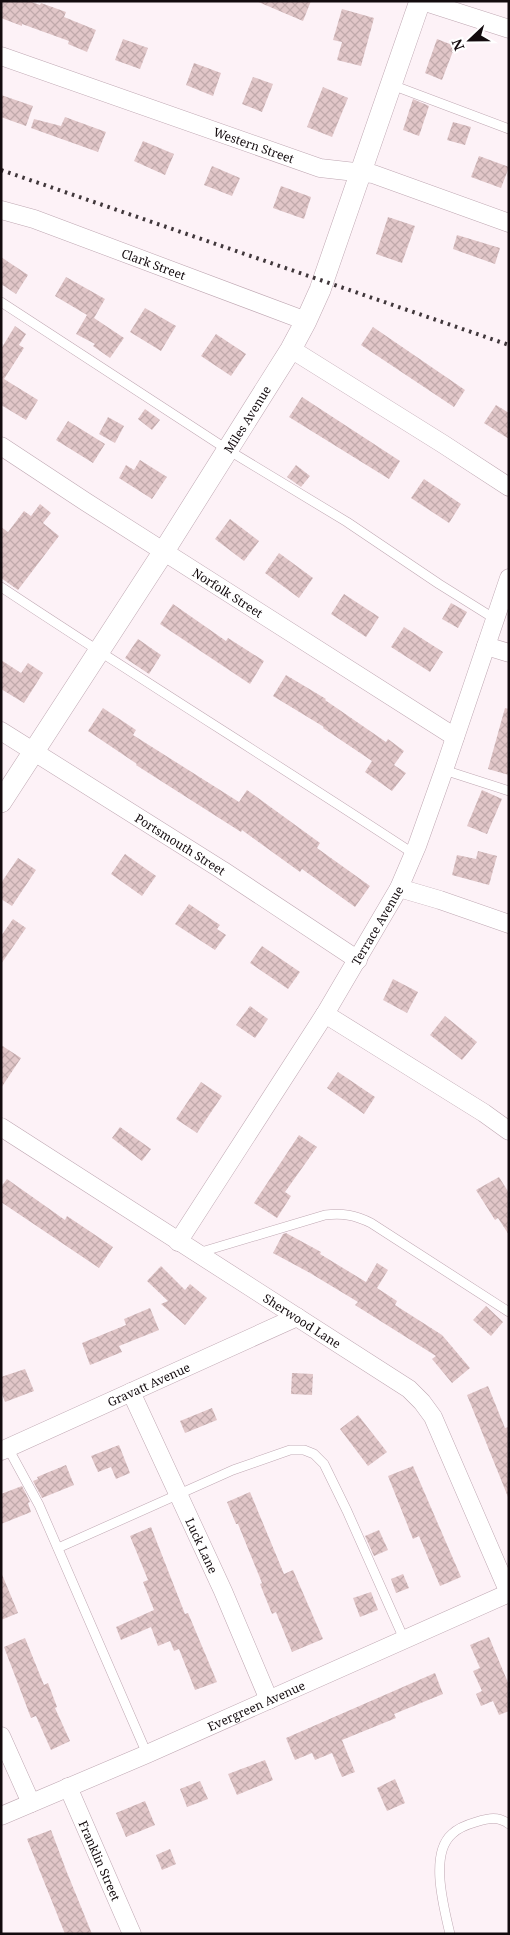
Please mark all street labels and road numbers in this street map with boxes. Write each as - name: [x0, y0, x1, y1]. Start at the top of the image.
- street label: Western Street: [211, 123, 296, 167]
- street label: Clark Street: [119, 244, 188, 284]
- street label: Miles Avenue: [219, 382, 274, 456]
- street label: Norfolk Street: [189, 564, 266, 621]
- street label: Portsmouth Street: [132, 809, 229, 879]
- street label: Terrace Avenue: [347, 883, 407, 968]
- street label: Sherwood Lane: [260, 1289, 344, 1352]
- street label: Gravatt Avenue: [105, 1358, 193, 1410]
- street label: Luck Lane: [182, 1515, 222, 1576]
- street label: Evergreen Avenue: [205, 1676, 308, 1735]
- street label: Franklin Street: [75, 1818, 125, 1903]

